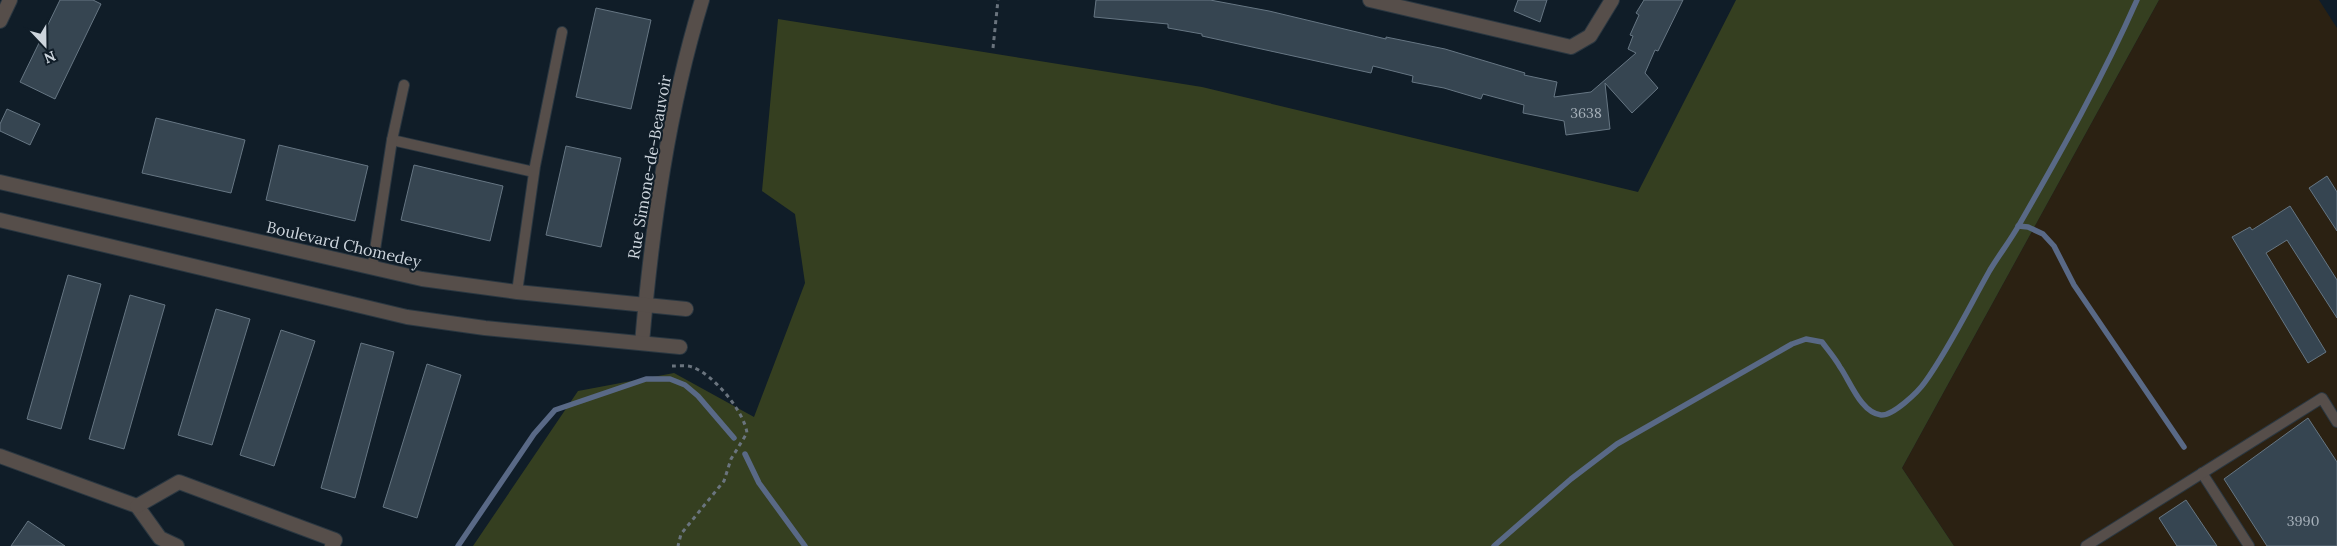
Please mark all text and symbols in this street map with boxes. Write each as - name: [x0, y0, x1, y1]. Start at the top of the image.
- north arrow: [20, 20, 70, 70]
- text: N: [41, 47, 58, 67]
- street label: Rue Simone-de-Beauvoir: [623, 73, 675, 261]
- house number: 3638: [1570, 104, 1602, 122]
- street label: Boulevard Chomedey: [265, 216, 424, 272]
- house number: 3990: [2287, 512, 2319, 530]

